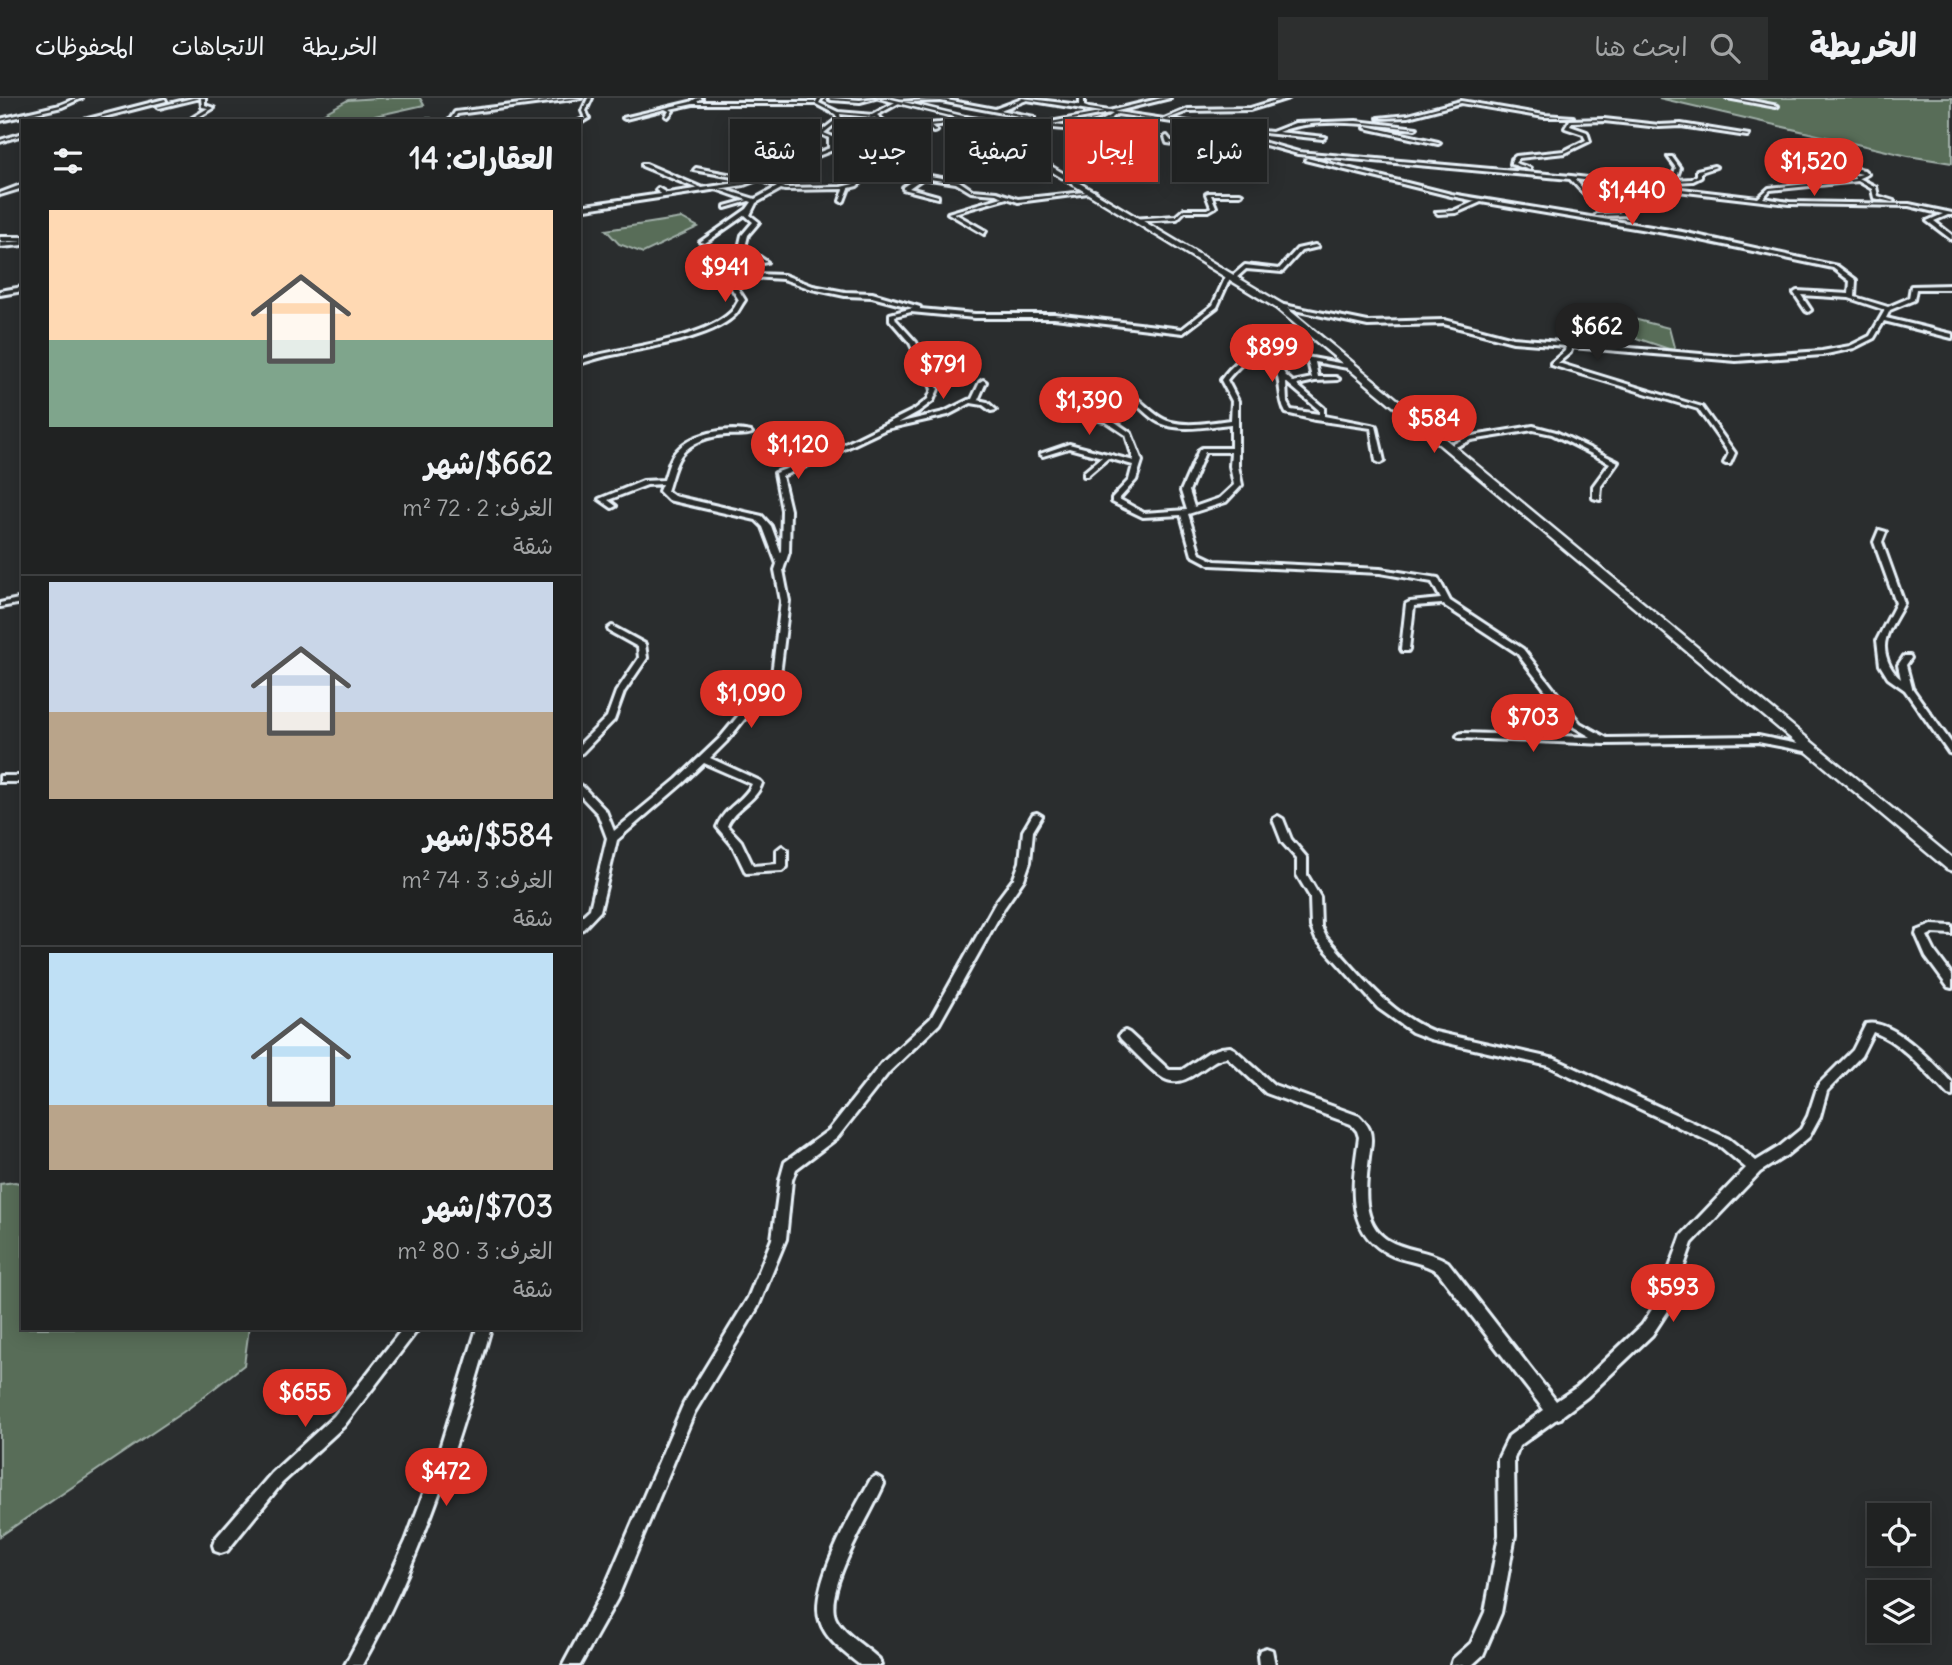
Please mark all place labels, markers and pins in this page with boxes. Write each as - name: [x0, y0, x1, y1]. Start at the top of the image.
- pin: $1,520: [1757, 139, 1871, 198]
- pin: $1,440: [1575, 167, 1689, 227]
- pin: $941: [684, 244, 766, 304]
- pin: $662: [1556, 303, 1638, 363]
- pin: $899: [1231, 324, 1313, 384]
- pin: $791: [902, 342, 984, 401]
- pin: $1,390: [1032, 378, 1146, 437]
- pin: $584: [1393, 396, 1475, 455]
- pin: $1,120: [741, 422, 855, 481]
- pin: $1,090: [694, 670, 808, 730]
- pin: $703: [1492, 694, 1574, 754]
- pin: $593: [1632, 1264, 1714, 1324]
- pin: $655: [264, 1370, 346, 1429]
- pin: $472: [405, 1448, 487, 1508]

